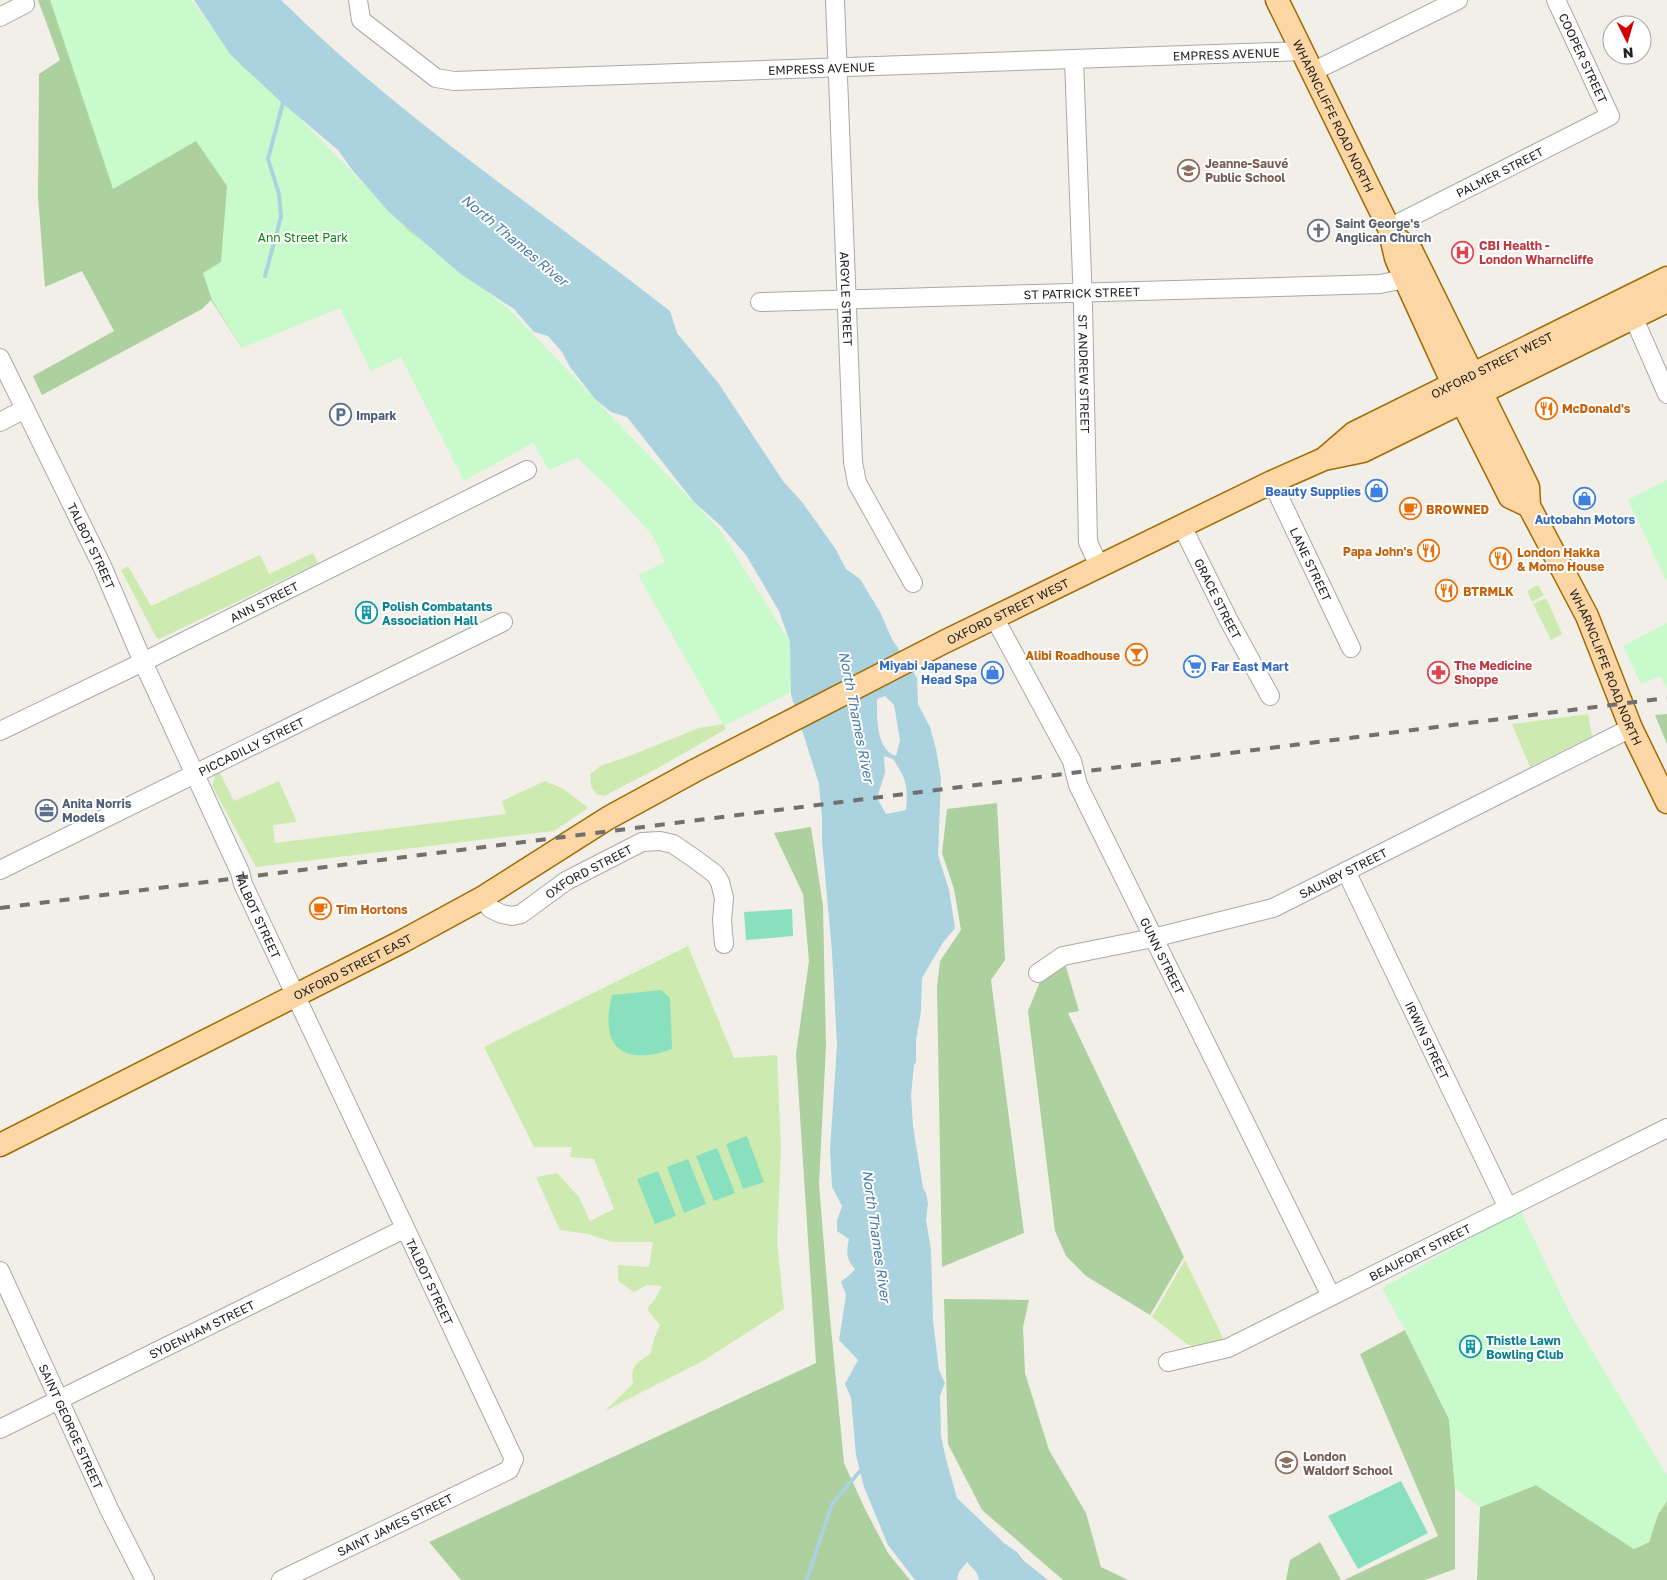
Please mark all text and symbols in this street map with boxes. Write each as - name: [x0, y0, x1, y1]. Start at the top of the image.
- street label: COOPER STREET: [1556, 11, 1611, 106]
- north arrow: [1602, 15, 1652, 65]
- street label: WHARNCLIFFE ROAD NORTH: [1290, 37, 1378, 195]
- street label: EMPRESS AVENUE: [1173, 44, 1280, 63]
- text: N: [1622, 45, 1634, 62]
- street label: EMPRESS AVENUE: [768, 59, 875, 77]
- street label: PALMER STREET: [1453, 143, 1546, 200]
- place label: Jeanne-Sauvé Public School: [1205, 156, 1288, 185]
- school or university icon: Jeanne-Sauvé Public School: [1177, 158, 1201, 182]
- water label: North Thames River: [458, 191, 574, 291]
- place label: Saint George's Anglican Church: [1335, 216, 1431, 245]
- church icon: Saint George's Anglican Church: [1307, 218, 1331, 242]
- park label: Ann Street Park: [258, 230, 348, 245]
- place label: CBI Health - London Wharncliffe: [1479, 238, 1594, 267]
- hospital icon: CBI Health - London Wharncliffe: [1451, 240, 1475, 264]
- street label: ARGYLE STREET: [837, 251, 856, 347]
- street label: ST PATRICK STREET: [1024, 283, 1141, 302]
- street label: ST ANDREW STREET: [1076, 314, 1093, 434]
- street label: OXFORD STREET WEST: [1428, 328, 1556, 401]
- restaurant icon: McDonald's: [1534, 396, 1558, 420]
- place label: McDonald's: [1562, 401, 1631, 416]
- parking icon: Impark: [328, 403, 352, 427]
- place label: Impark: [356, 408, 397, 423]
- shop icon: Beauty Supplies: [1365, 479, 1389, 503]
- place label: Beauty Supplies: [1265, 484, 1361, 499]
- shop icon: Autobahn Motors: [1573, 486, 1597, 510]
- cafe icon: BROWNED: [1398, 497, 1422, 521]
- street label: TALBOT STREET: [65, 500, 119, 592]
- place label: BROWNED: [1426, 502, 1490, 517]
- place label: Autobahn Motors: [1535, 512, 1636, 527]
- street label: LANE STREET: [1287, 525, 1335, 604]
- restaurant icon: Papa John's: [1417, 539, 1441, 563]
- place label: Papa John's: [1343, 544, 1413, 559]
- place label: London Hakka & Momo House: [1517, 545, 1604, 574]
- restaurant icon: London Hakka & Momo House: [1489, 547, 1513, 571]
- street label: GRACE STREET: [1192, 556, 1245, 642]
- street label: OXFORD STREET WEST: [944, 575, 1072, 647]
- street label: ANN STREET: [227, 578, 301, 625]
- restaurant icon: BTRMLK: [1435, 579, 1459, 603]
- place label: BTRMLK: [1463, 584, 1514, 599]
- street label: WHARNCLIFFE ROAD NORTH: [1566, 586, 1646, 748]
- place label: Polish Combatants Association Hall: [382, 599, 493, 628]
- building icon: Polish Combatants Association Hall: [354, 601, 378, 625]
- bar icon: Alibi Roadhouse: [1124, 643, 1148, 667]
- place label: Alibi Roadhouse: [1026, 648, 1120, 663]
- water label: North Thames River: [836, 650, 879, 787]
- supermarket icon: Far East Mart: [1183, 654, 1207, 678]
- place label: Miyabi Japanese Head Spa: [879, 658, 977, 687]
- place label: The Medicine Shoppe: [1454, 658, 1532, 687]
- place label: Far East Mart: [1211, 659, 1289, 674]
- shop icon: Miyabi Japanese Head Spa: [981, 660, 1005, 684]
- pharmacy icon: The Medicine Shoppe: [1426, 660, 1450, 684]
- street label: PICCADILLY STREET: [196, 713, 307, 779]
- place label: Anita Norris Models: [62, 796, 132, 825]
- office icon: Anita Norris Models: [34, 798, 58, 822]
- street label: OXFORD STREET: [542, 841, 635, 901]
- street label: SAUNBY STREET: [1296, 844, 1390, 901]
- street label: TALBOT STREET: [233, 870, 284, 961]
- cafe icon: Tim Hortons: [308, 897, 332, 921]
- place label: Tim Hortons: [336, 902, 408, 917]
- street label: GUNN STREET: [1137, 915, 1188, 997]
- street label: OXFORD STREET EAST: [291, 930, 415, 1003]
- street label: IRWIN STREET: [1402, 999, 1453, 1082]
- water label: North Thames River: [859, 1169, 895, 1306]
- street label: BEAUFORT STREET: [1366, 1220, 1473, 1284]
- street label: TALBOT STREET: [403, 1236, 457, 1328]
- street label: SYDENHAM STREET: [146, 1296, 257, 1362]
- place label: Thistle Lawn Bowling Club: [1486, 1333, 1564, 1362]
- building icon: Thistle Lawn Bowling Club: [1458, 1335, 1482, 1359]
- street label: SAINT GEORGE STREET: [36, 1362, 107, 1492]
- place label: London Waldorf School: [1303, 1449, 1393, 1478]
- school or university icon: London Waldorf School: [1275, 1451, 1299, 1475]
- street label: SAINT JAMES STREET: [335, 1490, 456, 1560]

